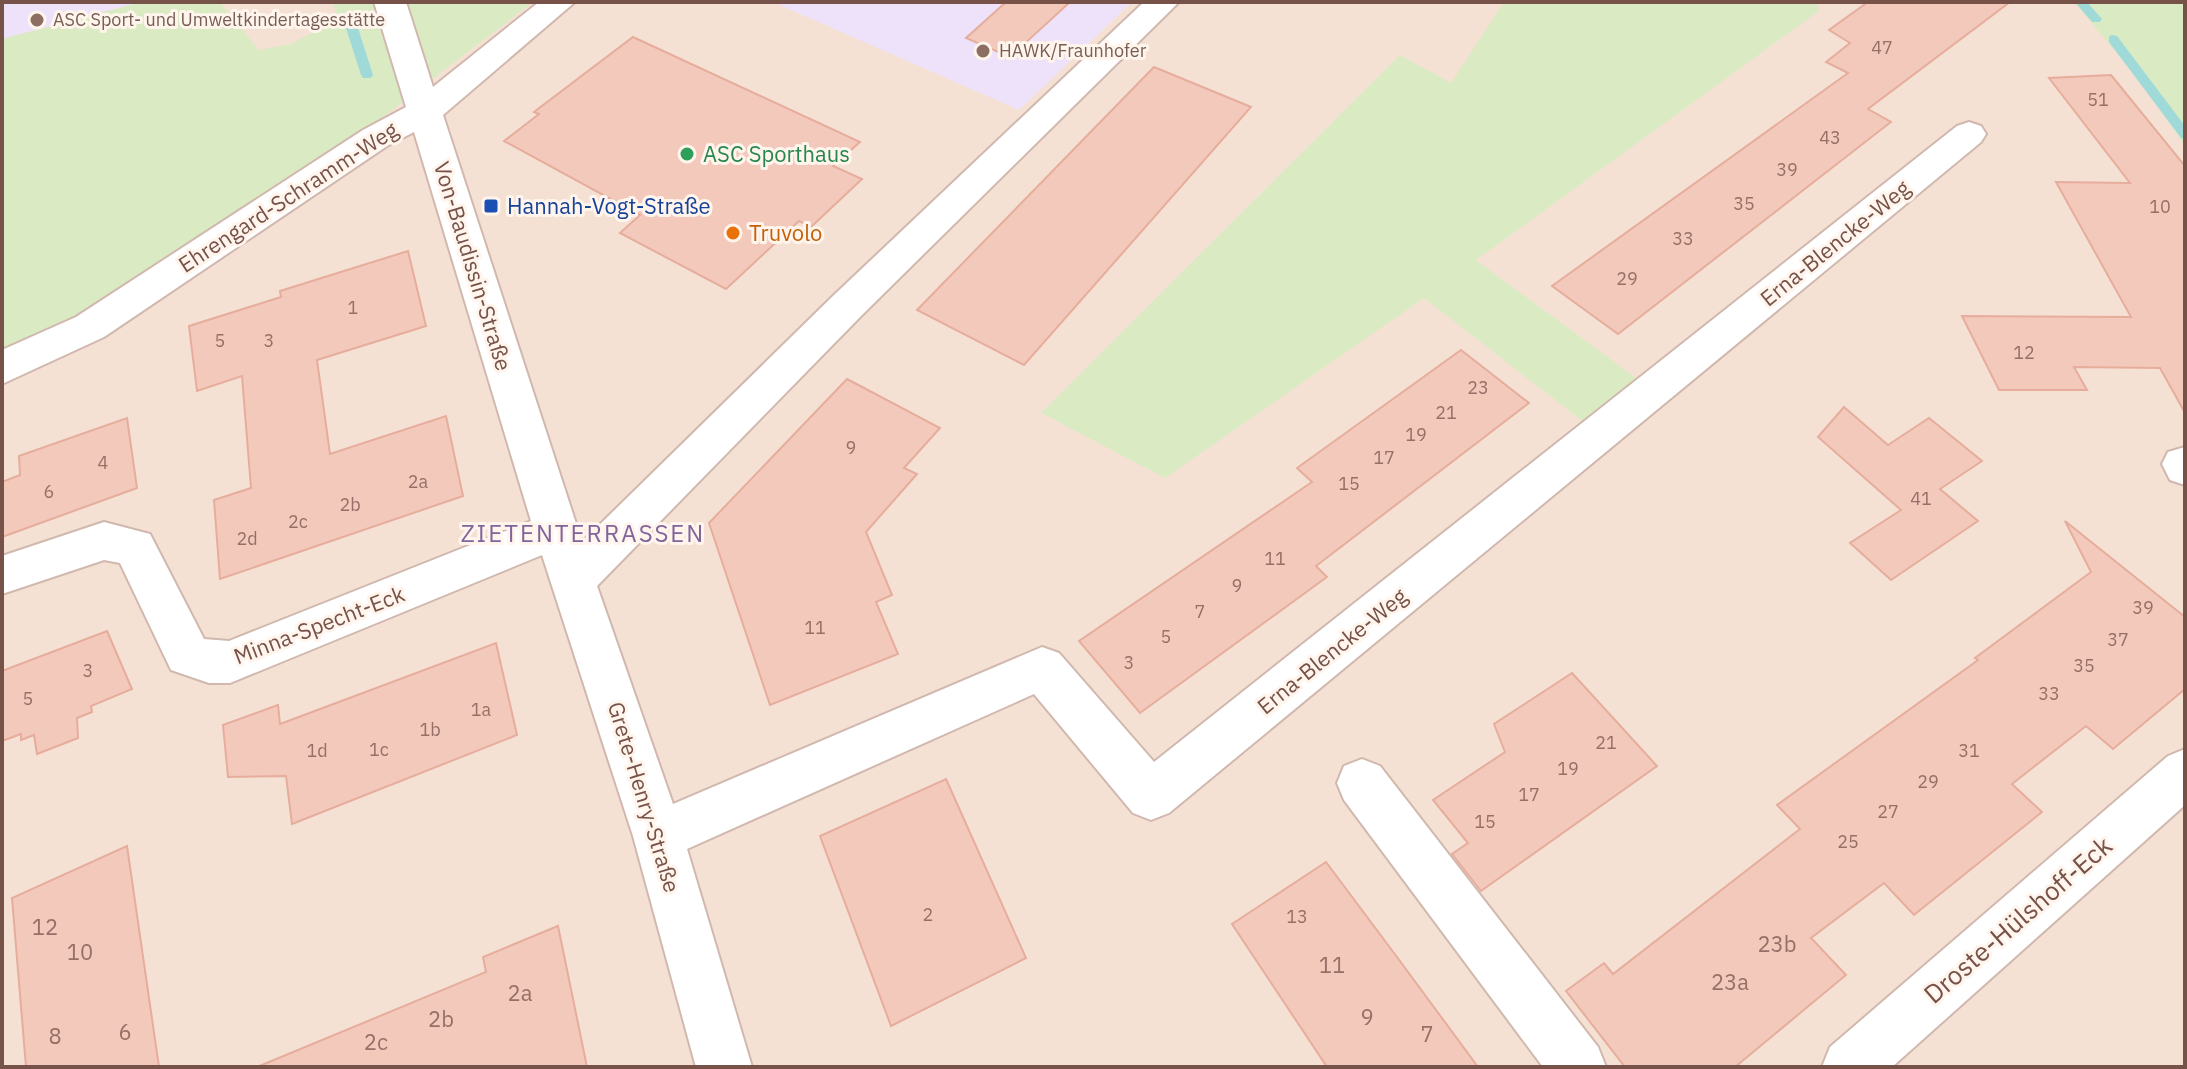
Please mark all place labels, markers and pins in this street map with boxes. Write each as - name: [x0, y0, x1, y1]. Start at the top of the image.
- place label: ASC Sport- und Umweltkindertagesstätte: [53, 8, 385, 31]
- marker: ASC Sport- und Umweltkindertagesstätte: [28, 11, 46, 29]
- place label: HAWK/Fraunhofer: [999, 39, 1147, 62]
- marker: HAWK/Fraunhofer: [974, 42, 992, 60]
- place label: ASC Sporthaus: [703, 139, 850, 168]
- marker: ASC Sporthaus: [678, 145, 696, 163]
- place label: Hannah-Vogt-Straße: [507, 191, 710, 220]
- marker: Hannah-Vogt-Straße: [482, 197, 500, 215]
- place label: Truvolo: [749, 218, 822, 247]
- marker: Truvolo: [724, 224, 742, 242]

